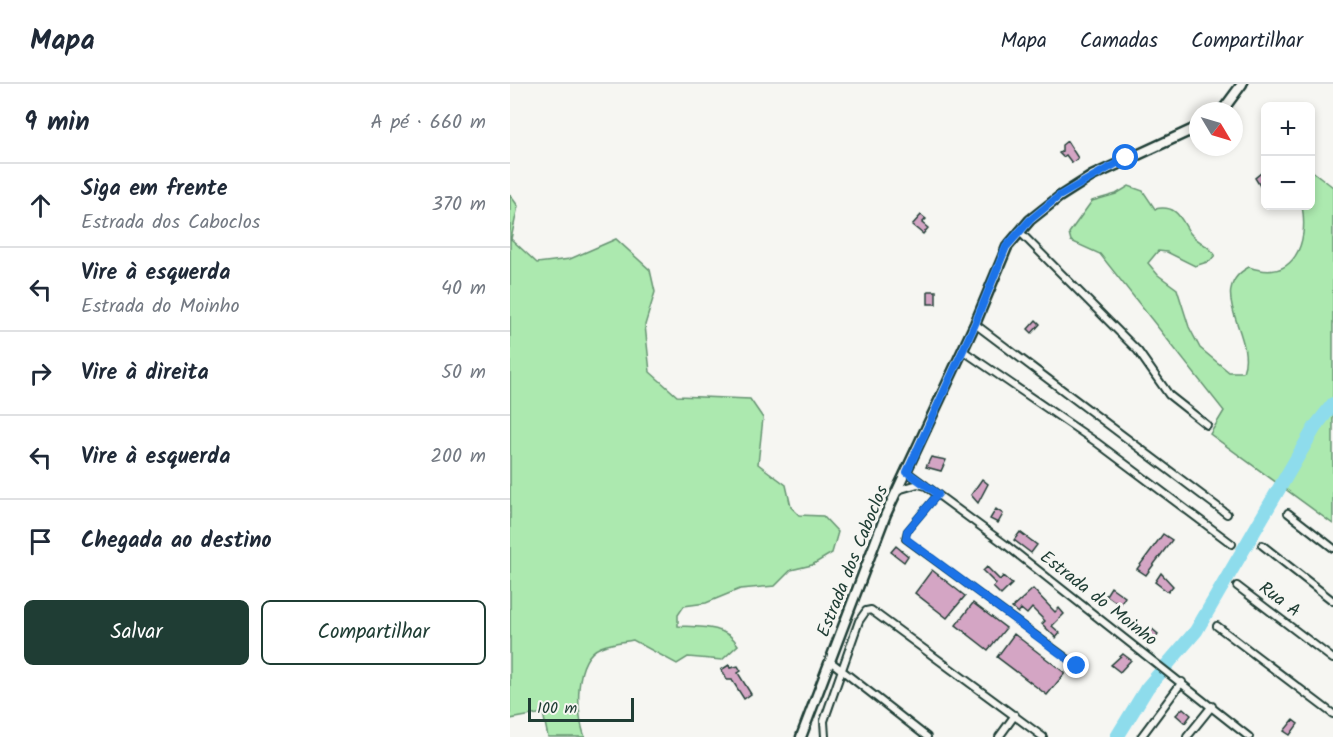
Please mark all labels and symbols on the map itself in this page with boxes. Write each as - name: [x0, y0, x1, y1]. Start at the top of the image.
- north arrow: [1189, 102, 1243, 156]
- route start: [1112, 144, 1138, 170]
- street label: Estrada dos Caboclos: [810, 481, 897, 642]
- street label: Estrada do Moinho: [1033, 544, 1163, 655]
- street label: Rua A: [1252, 575, 1306, 626]
- route end: [1063, 652, 1089, 678]
- scale bar: [528, 695, 634, 722]

